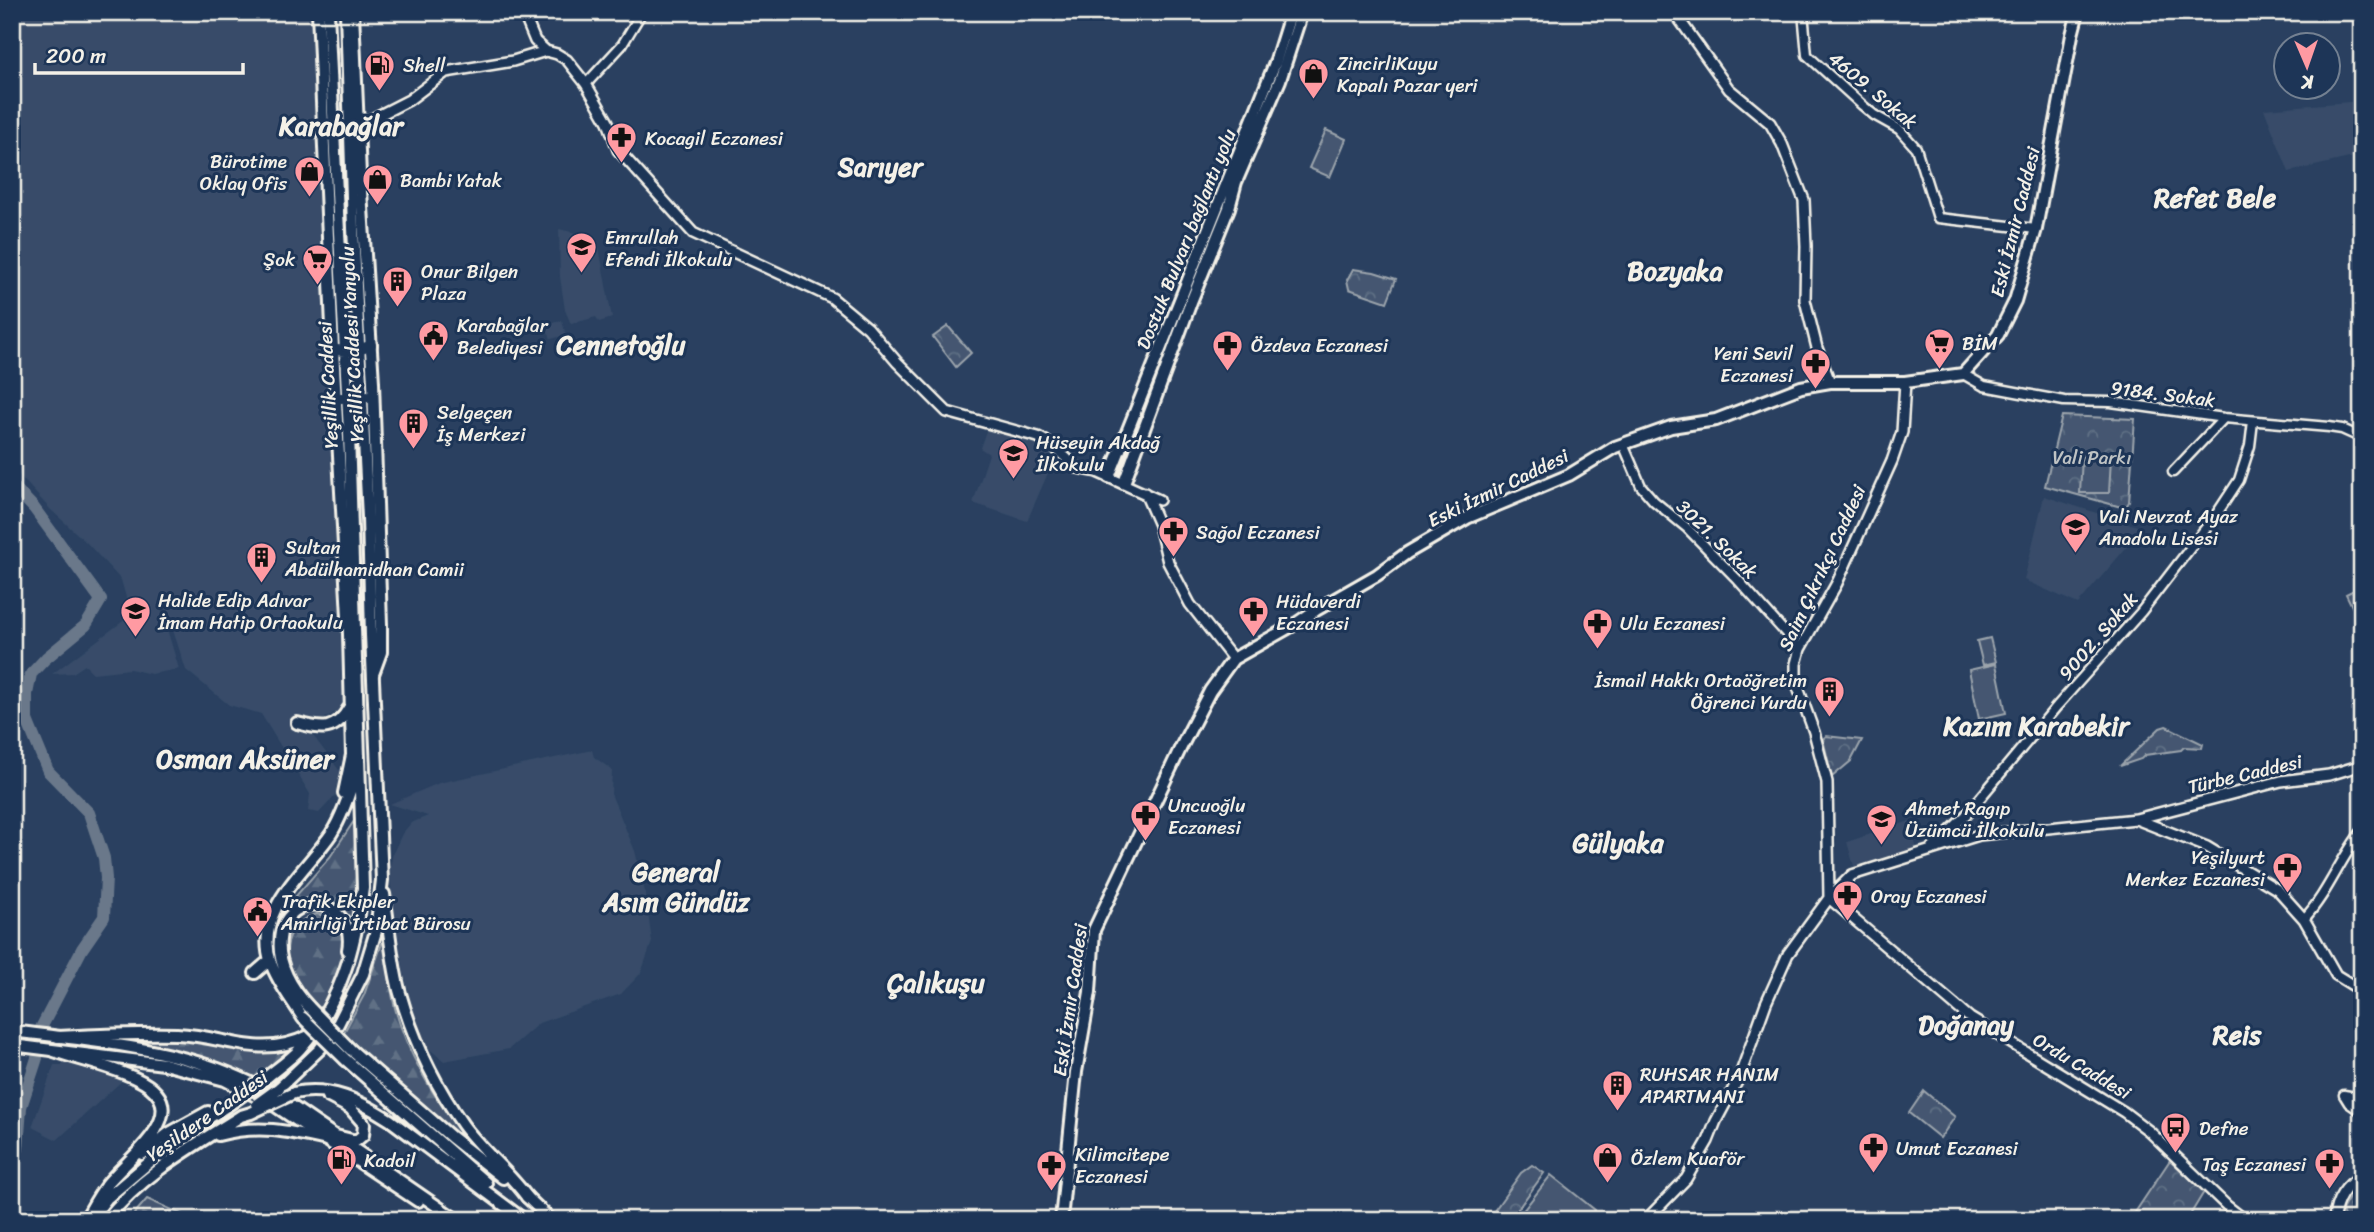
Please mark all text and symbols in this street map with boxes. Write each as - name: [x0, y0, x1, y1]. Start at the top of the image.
- scale bar: [35, 32, 243, 76]
- north arrow: [2272, 32, 2342, 102]
- text: 200 m: [46, 37, 106, 75]
- street label: 4609. Sokak: [1821, 43, 1925, 137]
- place label: ZincirliKuyu Kapalı Pazar yeri: [1337, 47, 1478, 102]
- fuel station icon: Shell: [363, 48, 397, 92]
- place label: Shell: [403, 49, 446, 82]
- shop icon: ZincirliKuyu Kapalı Pazar yeri: [1297, 57, 1331, 101]
- text: K: [2300, 66, 2315, 99]
- district label: Karabağlar: [278, 103, 405, 149]
- pharmacy icon: Kocagil Eczanesi: [605, 121, 639, 165]
- place label: Kocagil Eczanesi: [645, 122, 784, 155]
- street label: Dostuk Bulvarı bağlantı yolu: [1127, 124, 1245, 354]
- street label: Eski İzmir Caddesi: [1980, 143, 2050, 301]
- district label: Sarıyer: [837, 144, 925, 190]
- place label: Bürotime Oklay Ofis: [200, 145, 287, 200]
- shop icon: Bürotime Oklay Ofis: [293, 155, 327, 199]
- shop icon: Bambi Yatak: [360, 163, 394, 207]
- place label: Bambi Yatak: [400, 164, 503, 197]
- district label: Refet Bele: [2153, 175, 2277, 221]
- place label: Emrullah Efendi İlkokulu: [605, 221, 732, 276]
- school or university icon: Emrullah Efendi İlkokulu: [565, 231, 599, 275]
- supermarket icon: Şok: [301, 242, 335, 286]
- place label: Şok: [263, 243, 296, 276]
- street label: Yeşillik Caddesi Yanyolu: [330, 245, 374, 443]
- district label: Bozyaka: [1627, 248, 1724, 294]
- place label: Onur Bilgen Plaza: [421, 255, 518, 310]
- building icon: Onur Bilgen Plaza: [381, 265, 415, 309]
- place label: Karabağlar Belediyesi: [457, 309, 549, 364]
- public building icon: Karabağlar Belediyesi: [417, 319, 451, 363]
- street label: Yeşillik Caddesi: [308, 320, 348, 450]
- district label: Cennetoğlu: [556, 322, 686, 368]
- supermarket icon: BİM: [1922, 326, 1956, 370]
- place label: BİM: [1962, 327, 1998, 360]
- pharmacy icon: Özdeva Eczanesi: [1211, 328, 1245, 372]
- place label: Özdeva Eczanesi: [1251, 329, 1389, 362]
- place label: Yeni Sevil Eczanesi: [1714, 337, 1794, 392]
- pharmacy icon: Yeni Sevil Eczanesi: [1799, 347, 1833, 391]
- street label: 9184. Sokak: [2109, 371, 2217, 417]
- place label: Selgeçen İş Merkezi: [436, 396, 526, 451]
- building icon: Selgeçen İş Merkezi: [397, 406, 431, 450]
- place label: Hüseyin Akdağ İlkokulu: [1035, 426, 1162, 481]
- school or university icon: Hüseyin Akdağ İlkokulu: [996, 436, 1030, 480]
- street label: Eski İzmir Caddesi: [1422, 439, 1575, 537]
- park label: Vali Parkı: [2053, 441, 2131, 474]
- street label: Saim Çıkrıkçı Caddesi: [1769, 479, 1875, 657]
- street label: 3021. Sokak: [1668, 491, 1766, 587]
- place label: Vali Nevzat Ayaz Anadolu Lisesi: [2098, 500, 2239, 555]
- school or university icon: Vali Nevzat Ayaz Anadolu Lisesi: [2059, 510, 2093, 554]
- pharmacy icon: Sağol Eczanesi: [1156, 515, 1190, 559]
- place label: Sağol Eczanesi: [1196, 516, 1320, 549]
- place label: Sultan Abdülhamidhan Camii: [284, 531, 465, 586]
- building icon: Sultan Abdülhamidhan Camii: [245, 541, 279, 585]
- place label: Halide Edip Adıvar İmam Hatip Ortaokulu: [157, 584, 343, 639]
- street label: 9002. Sokak: [2050, 584, 2146, 688]
- place label: Hüdaverdi Eczanesi: [1276, 585, 1362, 640]
- school or university icon: Halide Edip Adıvar İmam Hatip Ortaokulu: [118, 594, 152, 638]
- pharmacy icon: Hüdaverdi Eczanesi: [1236, 595, 1270, 639]
- pharmacy icon: Ulu Eczanesi: [1580, 606, 1614, 650]
- place label: Ulu Eczanesi: [1620, 607, 1726, 640]
- place label: İsmail Hakkı Ortaöğretim Öğrenci Yurdu: [1594, 664, 1807, 719]
- building icon: İsmail Hakkı Ortaöğretim Öğrenci Yurdu: [1813, 674, 1847, 718]
- district label: Kazım Karabekir: [1942, 703, 2131, 749]
- district label: Osman Aksüner: [156, 736, 336, 782]
- street label: Türbe Caddesi: [2185, 745, 2306, 803]
- place label: Uncuoğlu Eczanesi: [1168, 789, 1245, 844]
- place label: Ahmet Ragıp Üzümcü İlkokulu: [1904, 792, 2045, 847]
- pharmacy icon: Uncuoğlu Eczanesi: [1128, 799, 1162, 843]
- school or university icon: Ahmet Ragıp Üzümcü İlkokulu: [1865, 802, 1899, 846]
- district label: Gülyaka: [1573, 820, 1664, 866]
- place label: Yeşilyurt Merkez Eczanesi: [2125, 841, 2266, 896]
- district label: General Asım Gündüz: [601, 849, 751, 925]
- pharmacy icon: Yeşilyurt Merkez Eczanesi: [2271, 851, 2305, 895]
- pharmacy icon: Oray Eczanesi: [1831, 879, 1865, 923]
- place label: Oray Eczanesi: [1871, 880, 1987, 913]
- place label: Trafik Ekipler Amirliği İrtibat Bürosu: [280, 885, 471, 940]
- public building icon: Trafik Ekipler Amirliği İrtibat Bürosu: [241, 895, 275, 939]
- street label: Eski İzmir Caddesi: [1043, 921, 1097, 1078]
- district label: Çalıkuşu: [886, 960, 986, 1006]
- district label: Doğanay: [1918, 1002, 2014, 1048]
- district label: Reis: [2212, 1012, 2262, 1058]
- street label: Ordu Caddesi: [2026, 1024, 2138, 1109]
- place label: RUHSAR HANIM APARTMANI: [1639, 1058, 1779, 1113]
- street label: Yeşildere Caddesi: [139, 1061, 276, 1170]
- building icon: RUHSAR HANIM APARTMANI: [1600, 1068, 1634, 1112]
- bus stop icon: Defne: [2159, 1111, 2193, 1155]
- place label: Defne: [2199, 1112, 2249, 1145]
- pharmacy icon: Umut Eczanesi: [1856, 1131, 1890, 1175]
- place label: Umut Eczanesi: [1896, 1132, 2018, 1165]
- place label: Kilimcitepe Eczanesi: [1075, 1138, 1170, 1193]
- shop icon: Özlem Kuaför: [1591, 1141, 1625, 1185]
- place label: Özlem Kuaför: [1631, 1142, 1745, 1175]
- fuel station icon: Kadoil: [324, 1143, 358, 1187]
- place label: Kadoil: [364, 1144, 416, 1177]
- pharmacy icon: Taş Eczanesi: [2312, 1147, 2346, 1191]
- pharmacy icon: Kilimcitepe Eczanesi: [1035, 1148, 1069, 1192]
- place label: Taş Eczanesi: [2202, 1148, 2307, 1181]

